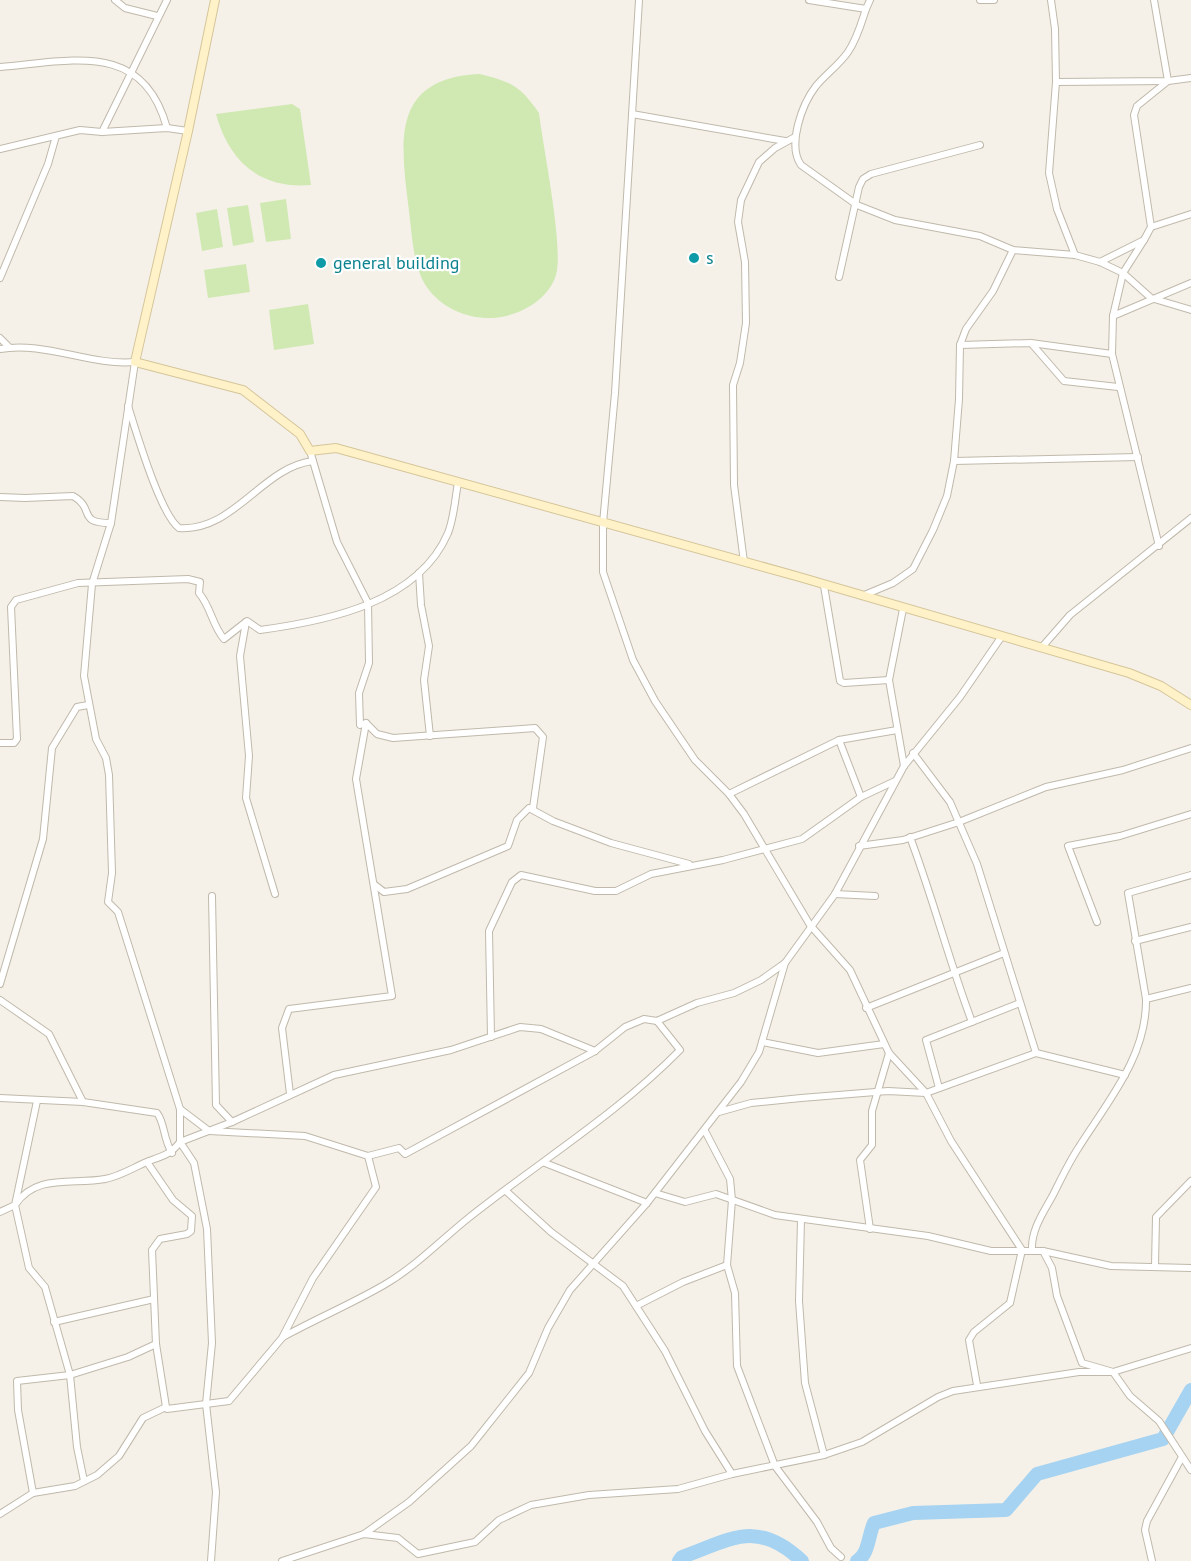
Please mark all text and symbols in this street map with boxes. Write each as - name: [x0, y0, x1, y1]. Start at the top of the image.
- place label: s: [706, 246, 714, 269]
- place label: general building: [333, 251, 459, 274]
- marker: s: [687, 251, 701, 265]
- marker: general building: [314, 256, 328, 270]

